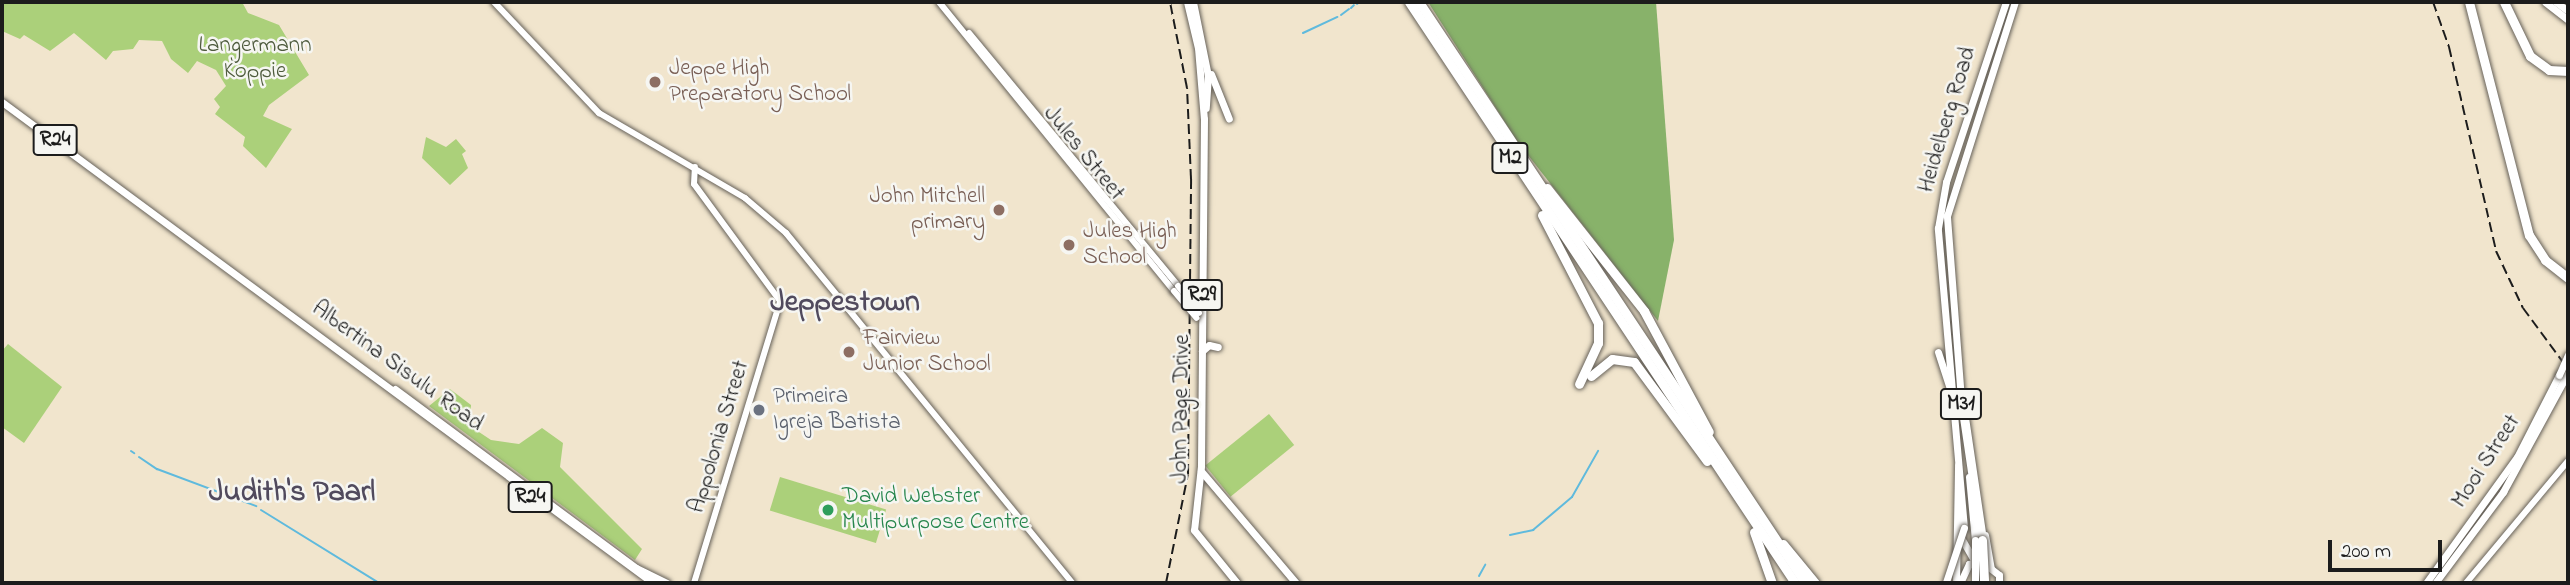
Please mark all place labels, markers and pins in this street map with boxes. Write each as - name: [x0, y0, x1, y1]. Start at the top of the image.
- place label: Jeppe High Preparatory School: [669, 55, 851, 109]
- marker: Jeppe High Preparatory School: [647, 74, 663, 90]
- place label: John Mitchell primary: [869, 183, 985, 237]
- marker: John Mitchell primary: [991, 202, 1007, 218]
- place label: Jules High School: [1083, 218, 1177, 272]
- marker: Jules High School: [1061, 237, 1077, 253]
- place label: Fairview Junior School: [863, 325, 991, 379]
- marker: Fairview Junior School: [841, 344, 857, 360]
- place label: Primeira Igreja Batista: [773, 383, 901, 437]
- marker: Primeira Igreja Batista: [751, 402, 767, 418]
- place label: David Webster Multipurpose Centre: [842, 483, 1029, 537]
- marker: David Webster Multipurpose Centre: [820, 502, 836, 518]

